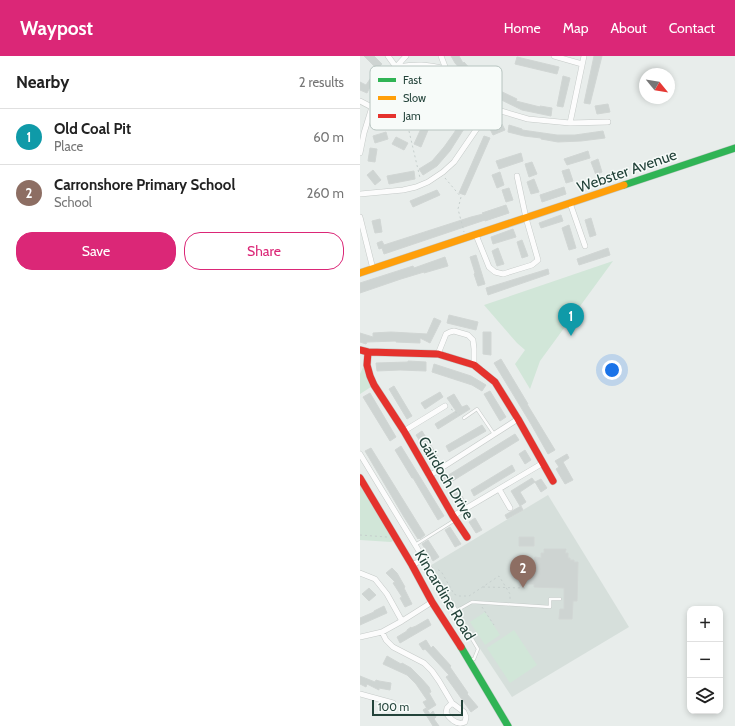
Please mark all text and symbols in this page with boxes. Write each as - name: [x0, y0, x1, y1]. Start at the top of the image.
- text: Waypost: [20, 17, 93, 40]
- text: Home: [504, 19, 541, 37]
- text: Map: [563, 19, 588, 37]
- text: About: [610, 19, 647, 37]
- text: Contact: [669, 19, 715, 37]
- legend: [370, 66, 502, 130]
- north arrow: [639, 68, 675, 104]
- text: Nearby: [16, 72, 69, 92]
- text: Fast: [403, 73, 422, 87]
- text: 2 results: [299, 74, 344, 90]
- text: Slow: [403, 91, 426, 105]
- text: Jam: [402, 109, 421, 123]
- text: Old Coal Pit: [54, 120, 131, 138]
- text: 1: [27, 129, 31, 145]
- text: 60 m: [313, 129, 344, 145]
- text: Place: [54, 138, 83, 154]
- street label: Webster Avenue: [575, 145, 679, 196]
- text: Carronshore Primary School: [54, 176, 235, 194]
- text: 2: [26, 185, 32, 201]
- text: 260 m: [306, 185, 344, 201]
- text: School: [54, 194, 92, 210]
- button: Save: [16, 232, 176, 270]
- button: Share: [184, 232, 344, 270]
- pin: 1: [558, 303, 584, 336]
- your location: [602, 360, 622, 380]
- street label: Gairdoch Drive: [414, 433, 478, 523]
- street label: Kincardine Road: [411, 546, 479, 644]
- pin: 2: [510, 555, 536, 588]
- map controls: [687, 606, 723, 714]
- button: +: [687, 606, 723, 642]
- button: −: [687, 642, 723, 678]
- button: layers: [687, 678, 723, 714]
- scale bar: [372, 698, 463, 717]
- text: 100 m: [378, 700, 409, 714]

